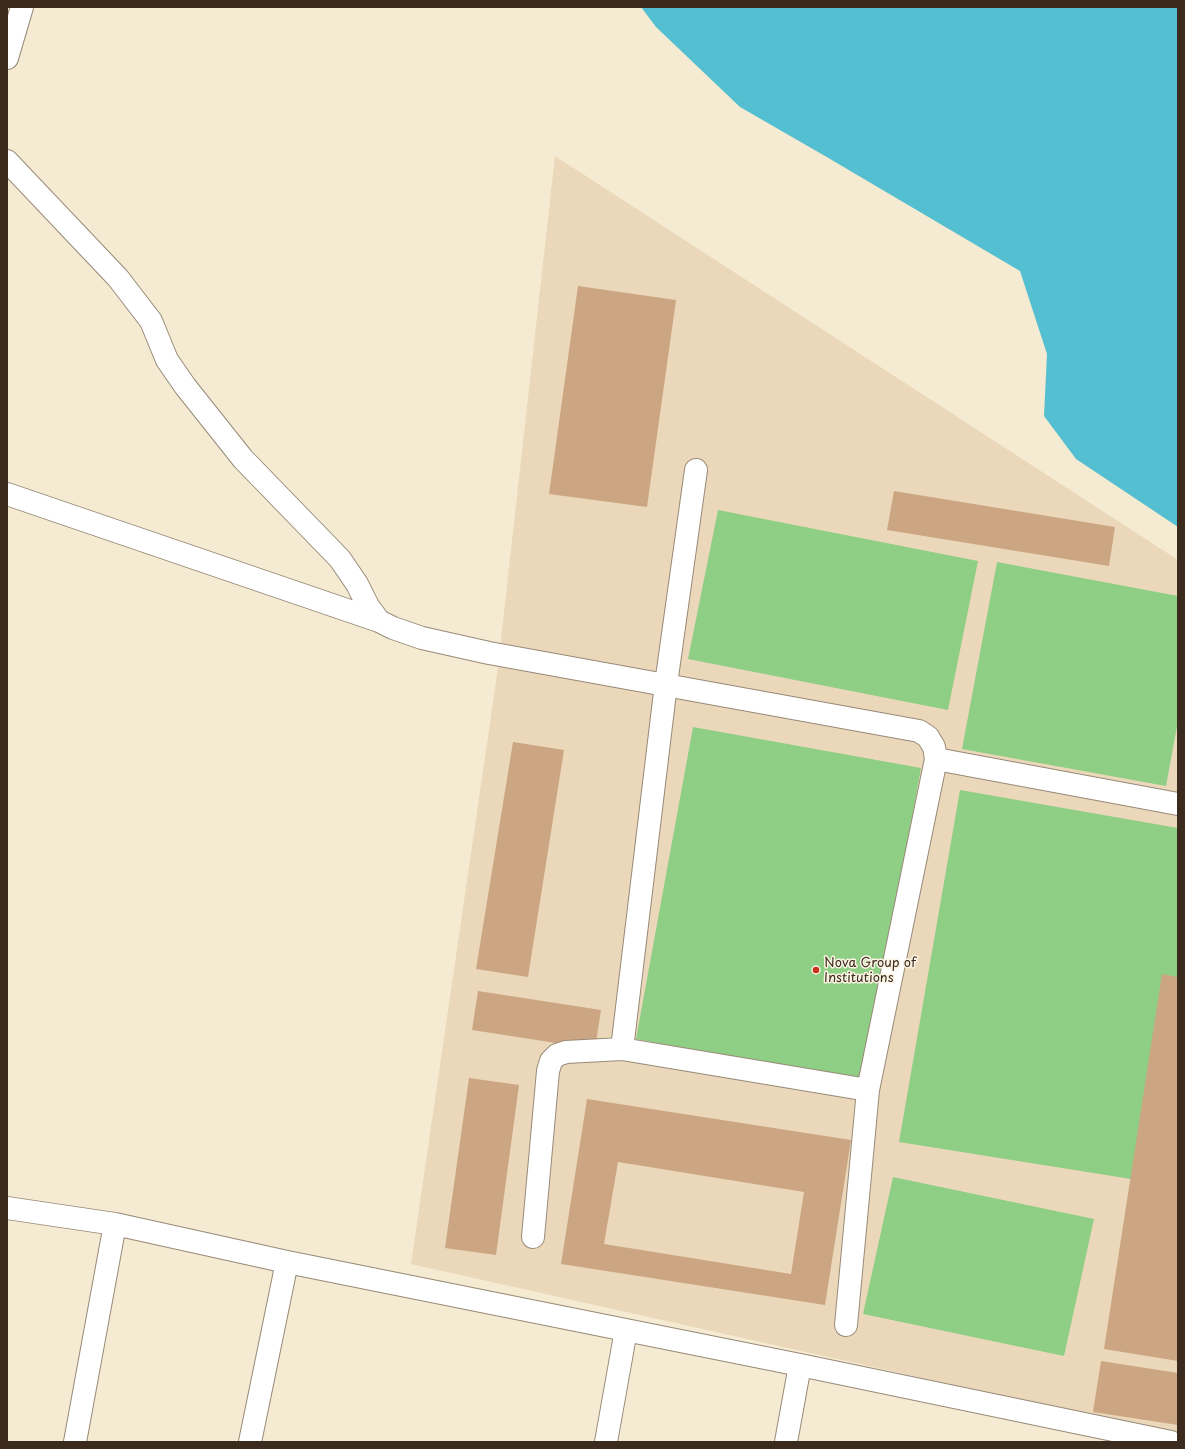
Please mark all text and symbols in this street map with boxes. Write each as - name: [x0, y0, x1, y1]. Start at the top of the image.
- place label: Nova Group of Institutions: [824, 955, 916, 986]
- marker: Nova Group of Institutions: [811, 965, 821, 975]

